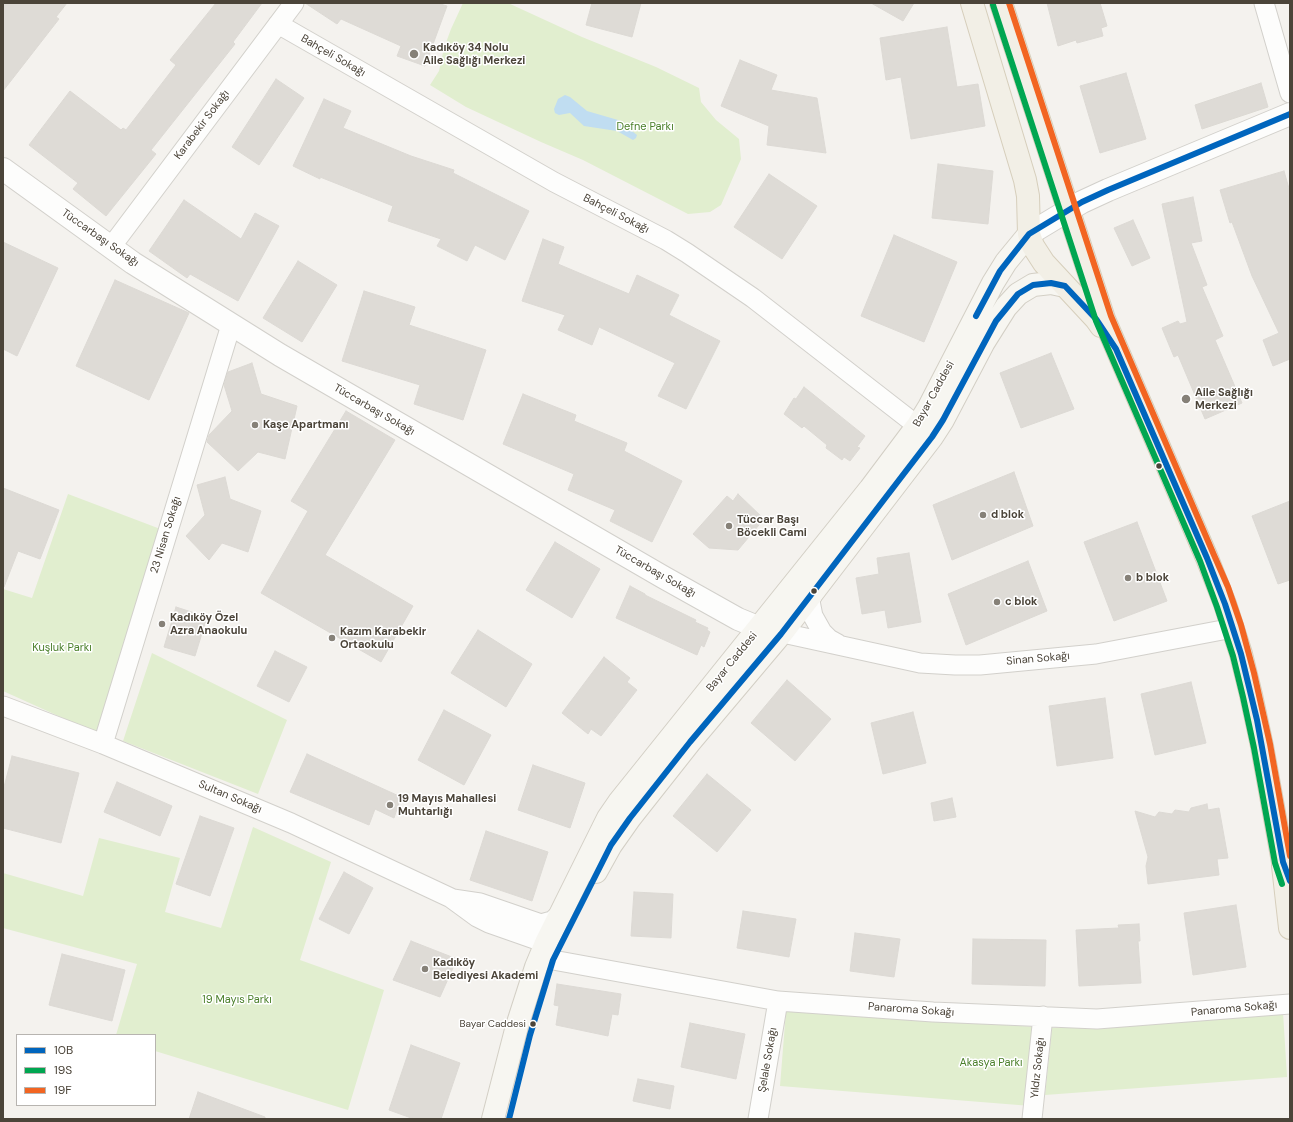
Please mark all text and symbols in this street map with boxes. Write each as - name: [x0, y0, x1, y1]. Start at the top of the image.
- street label: Bahçeli Sokağı: [298, 32, 368, 80]
- place label: Kadıköy 34 Nolu Aile Sağlığı Merkezi: [423, 41, 525, 67]
- marker: Kadıköy 34 Nolu Aile Sağlığı Merkezi: [408, 48, 420, 60]
- street label: Karabekir Sokağı: [172, 88, 232, 162]
- park label: Defne Parkı: [616, 120, 674, 134]
- street label: Bahçeli Sokağı: [581, 192, 651, 236]
- street label: Tüccarbaşı Sokağı: [59, 206, 141, 270]
- street label: Bayar Caddesi: [910, 359, 958, 429]
- street label: Tüccarbaşı Sokağı: [331, 381, 417, 439]
- place label: Aile Sağlığı Merkezi: [1195, 386, 1253, 412]
- marker: Aile Sağlığı Merkezi: [1180, 393, 1192, 405]
- place label: Kaşe Apartmanı: [263, 418, 349, 432]
- marker: Kaşe Apartmanı: [250, 420, 260, 430]
- unlabelled marker: [1154, 461, 1164, 471]
- street label: 23 Nisan Sokağı: [148, 495, 184, 575]
- place label: d blok: [991, 508, 1024, 522]
- marker: d blok: [978, 510, 988, 520]
- place label: Tüccar Başı Böcekli Cami: [737, 513, 807, 539]
- marker: Tüccar Başı Böcekli Cami: [724, 521, 734, 531]
- street label: Tüccarbaşı Sokağı: [612, 543, 698, 601]
- place label: b blok: [1136, 571, 1169, 585]
- marker: b blok: [1123, 573, 1133, 583]
- unlabelled marker: [809, 586, 819, 596]
- place label: c blok: [1005, 595, 1037, 609]
- marker: c blok: [992, 597, 1002, 607]
- place label: Kadıköy Özel Azra Anaokulu: [170, 611, 247, 637]
- marker: Kadıköy Özel Azra Anaokulu: [157, 619, 167, 629]
- place label: Kazım Karabekir Ortaokulu: [340, 625, 426, 651]
- street label: Bayar Caddesi: [704, 629, 760, 695]
- marker: Kazım Karabekir Ortaokulu: [327, 633, 337, 643]
- park label: Kuşluk Parkı: [32, 641, 92, 655]
- street label: Sinan Sokağı: [1006, 650, 1070, 668]
- street label: Sultan Sokağı: [196, 778, 264, 816]
- place label: 19 Mayıs Mahallesi Muhtarlığı: [398, 792, 496, 818]
- marker: 19 Mayıs Mahallesi Muhtarlığı: [385, 800, 395, 810]
- place label: Kadıköy Belediyesi Akademi: [433, 956, 538, 982]
- marker: Kadıköy Belediyesi Akademi: [420, 964, 430, 974]
- park label: 19 Mayıs Parkı: [202, 993, 272, 1007]
- street label: Panaroma Sokağı: [1190, 999, 1278, 1019]
- street label: Panaroma Sokağı: [867, 1000, 955, 1020]
- place label: Bayar Caddesi: [459, 1018, 526, 1030]
- marker: Bayar Caddesi: [528, 1019, 538, 1029]
- street label: Şelale Sokağı: [756, 1027, 780, 1093]
- legend: [16, 1034, 156, 1106]
- street label: Yıldız Sokağı: [1028, 1037, 1048, 1099]
- text: 10B: [54, 1042, 73, 1058]
- park label: Akasya Parkı: [960, 1056, 1022, 1070]
- text: 19S: [54, 1062, 72, 1078]
- text: 19F: [54, 1082, 72, 1098]

